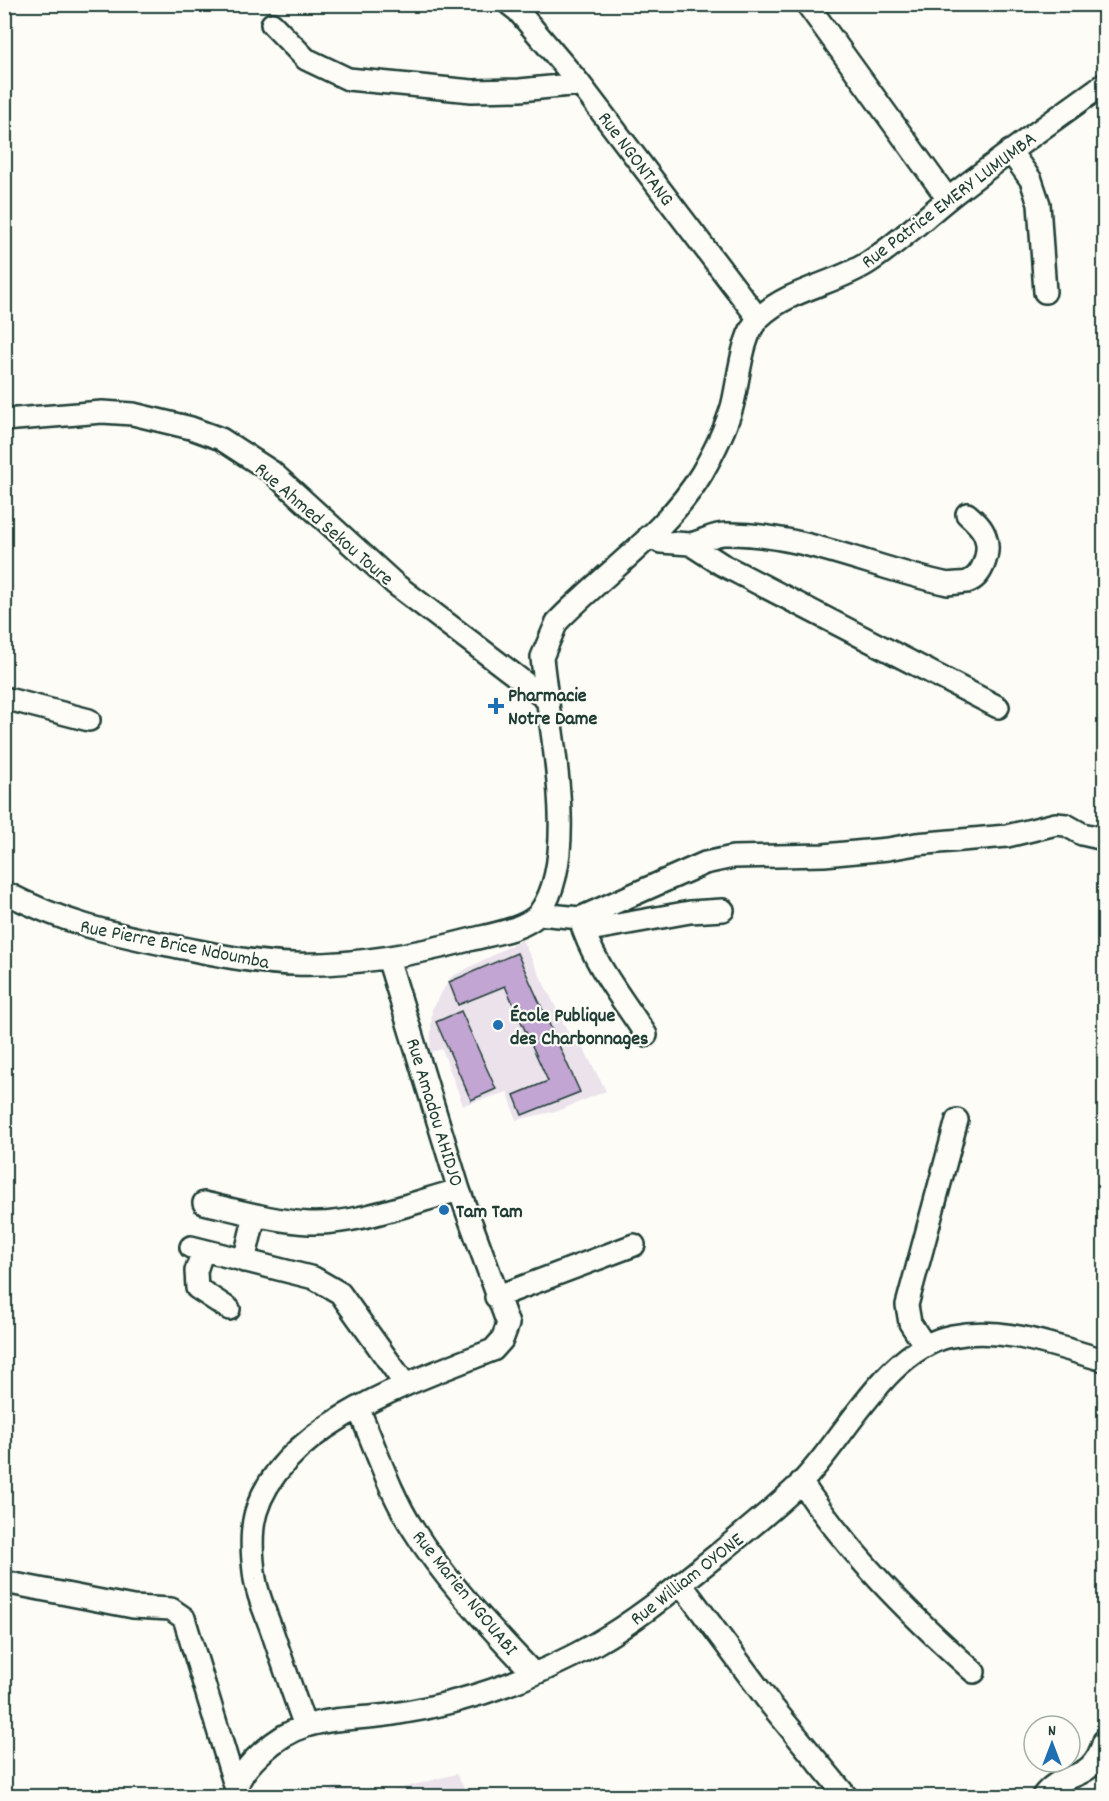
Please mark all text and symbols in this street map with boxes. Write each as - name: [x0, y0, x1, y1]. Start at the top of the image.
- street label: Rue NGONTANG: [590, 107, 679, 213]
- street label: Rue Patrice EMERY LUMUMBA: [856, 126, 1043, 277]
- street label: Rue Ahmed Sekou Toure: [247, 457, 399, 594]
- place label: Pharmacie Notre Dame: [508, 683, 597, 734]
- marker: Pharmacie Notre Dame: [489, 699, 503, 713]
- street label: Rue Pierre Brice Ndoumba: [77, 914, 272, 978]
- place label: École Publique des Charbonnages: [510, 1003, 648, 1054]
- marker: École Publique des Charbonnages: [491, 1018, 505, 1032]
- street label: Rue Amadou AHIDJO: [397, 1035, 469, 1190]
- place label: Tam Tam: [456, 1199, 523, 1227]
- marker: Tam Tam: [437, 1203, 451, 1217]
- street label: Rue Marien NGOUABI: [404, 1525, 523, 1663]
- street label: Rue William OYONE: [625, 1527, 750, 1634]
- north arrow: [1022, 1714, 1082, 1774]
- text: N: [1048, 1720, 1056, 1743]

